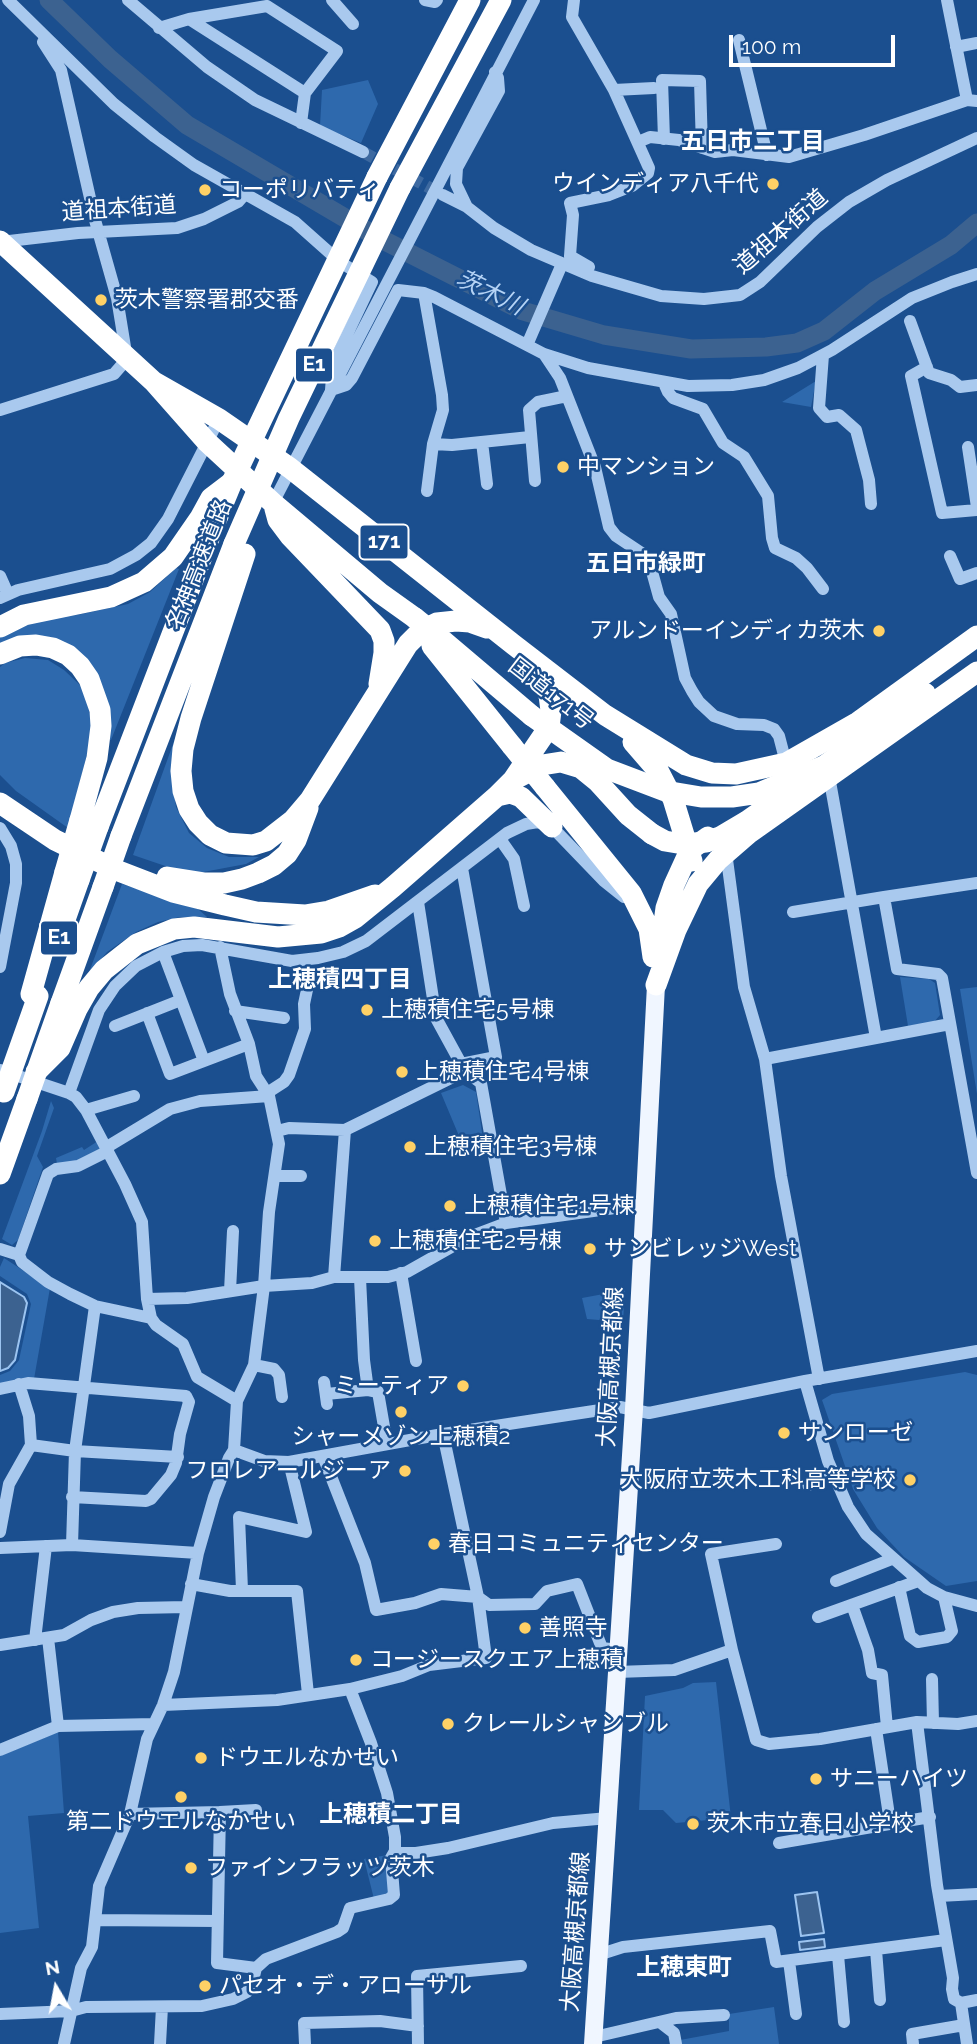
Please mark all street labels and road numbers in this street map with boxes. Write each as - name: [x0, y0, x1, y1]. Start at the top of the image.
- street label: 道祖本街道: [729, 184, 833, 280]
- street label: 道祖本街道: [61, 191, 177, 227]
- road number: E1: [295, 348, 333, 382]
- street label: 名神高速道路: [160, 496, 238, 634]
- road number: 171: [360, 524, 408, 560]
- street label: 国道171号: [503, 652, 599, 736]
- road number: E1: [40, 920, 78, 956]
- street label: 大阪高槻京都線: [593, 1286, 629, 1448]
- street label: 大阪高槻京都線: [557, 1851, 595, 2013]

